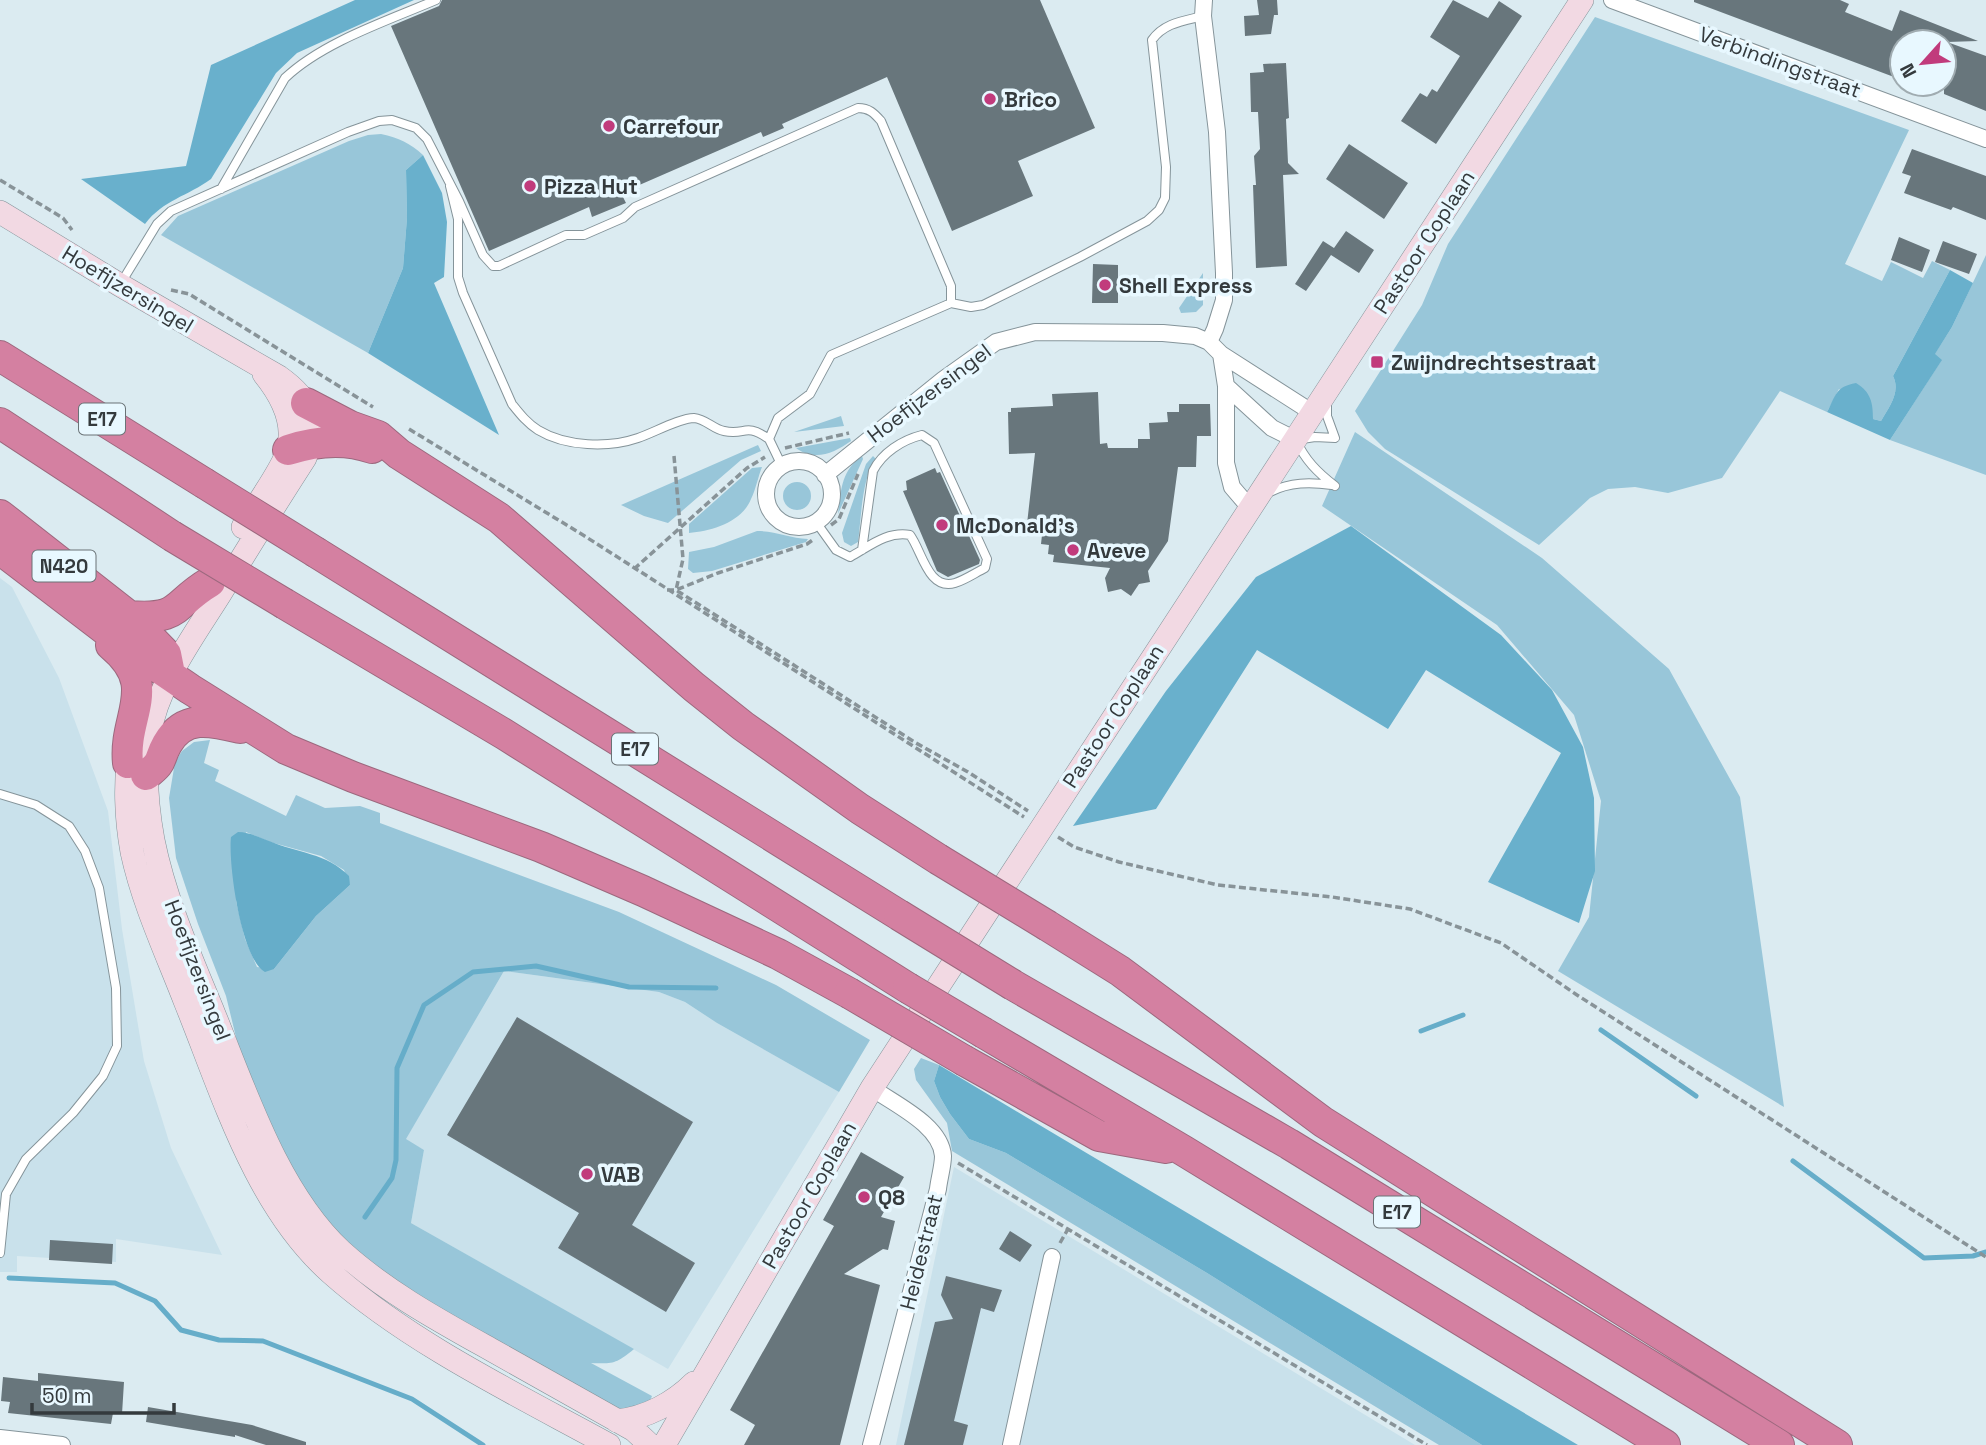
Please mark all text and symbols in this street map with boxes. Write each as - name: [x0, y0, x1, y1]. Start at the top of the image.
- street label: Verbindingstraat: [1695, 20, 1865, 104]
- north arrow: [1888, 28, 1958, 98]
- text: N: [1894, 59, 1922, 82]
- place label: Brico: [1004, 86, 1057, 113]
- marker: Brico: [982, 91, 998, 107]
- place label: Carrefour: [623, 113, 720, 140]
- marker: Carrefour: [601, 118, 617, 134]
- street label: Pastoor Coplaan: [1367, 165, 1481, 319]
- place label: Pizza Hut: [544, 173, 638, 200]
- marker: Pizza Hut: [522, 178, 538, 194]
- street label: Hoefijzersingel: [57, 239, 199, 339]
- place label: Shell Express: [1119, 272, 1253, 299]
- marker: Shell Express: [1097, 277, 1113, 293]
- street label: Hoefijzersingel: [861, 337, 997, 449]
- place label: Zwijndrechtsestraat: [1391, 349, 1596, 376]
- marker: Zwijndrechtsestraat: [1369, 354, 1385, 370]
- road number: E17: [79, 404, 125, 434]
- place label: McDonald's: [956, 512, 1075, 539]
- marker: McDonald's: [934, 517, 950, 533]
- place label: Aveve: [1087, 537, 1146, 564]
- marker: Aveve: [1065, 542, 1081, 558]
- road number: N420: [32, 551, 96, 582]
- street label: Pastoor Coplaan: [1056, 639, 1170, 793]
- road number: E17: [612, 734, 658, 764]
- street label: Hoefijzersingel: [159, 896, 237, 1044]
- street label: Pastoor Coplaan: [756, 1116, 862, 1274]
- place label: VAB: [601, 1161, 640, 1188]
- marker: VAB: [579, 1166, 595, 1182]
- place label: Q8: [878, 1184, 905, 1211]
- marker: Q8: [856, 1189, 872, 1205]
- street label: Heidestraat: [894, 1191, 948, 1313]
- road number: E17: [1374, 1196, 1420, 1228]
- scale bar: [32, 1372, 173, 1416]
- text: 50 m: [42, 1382, 92, 1409]

